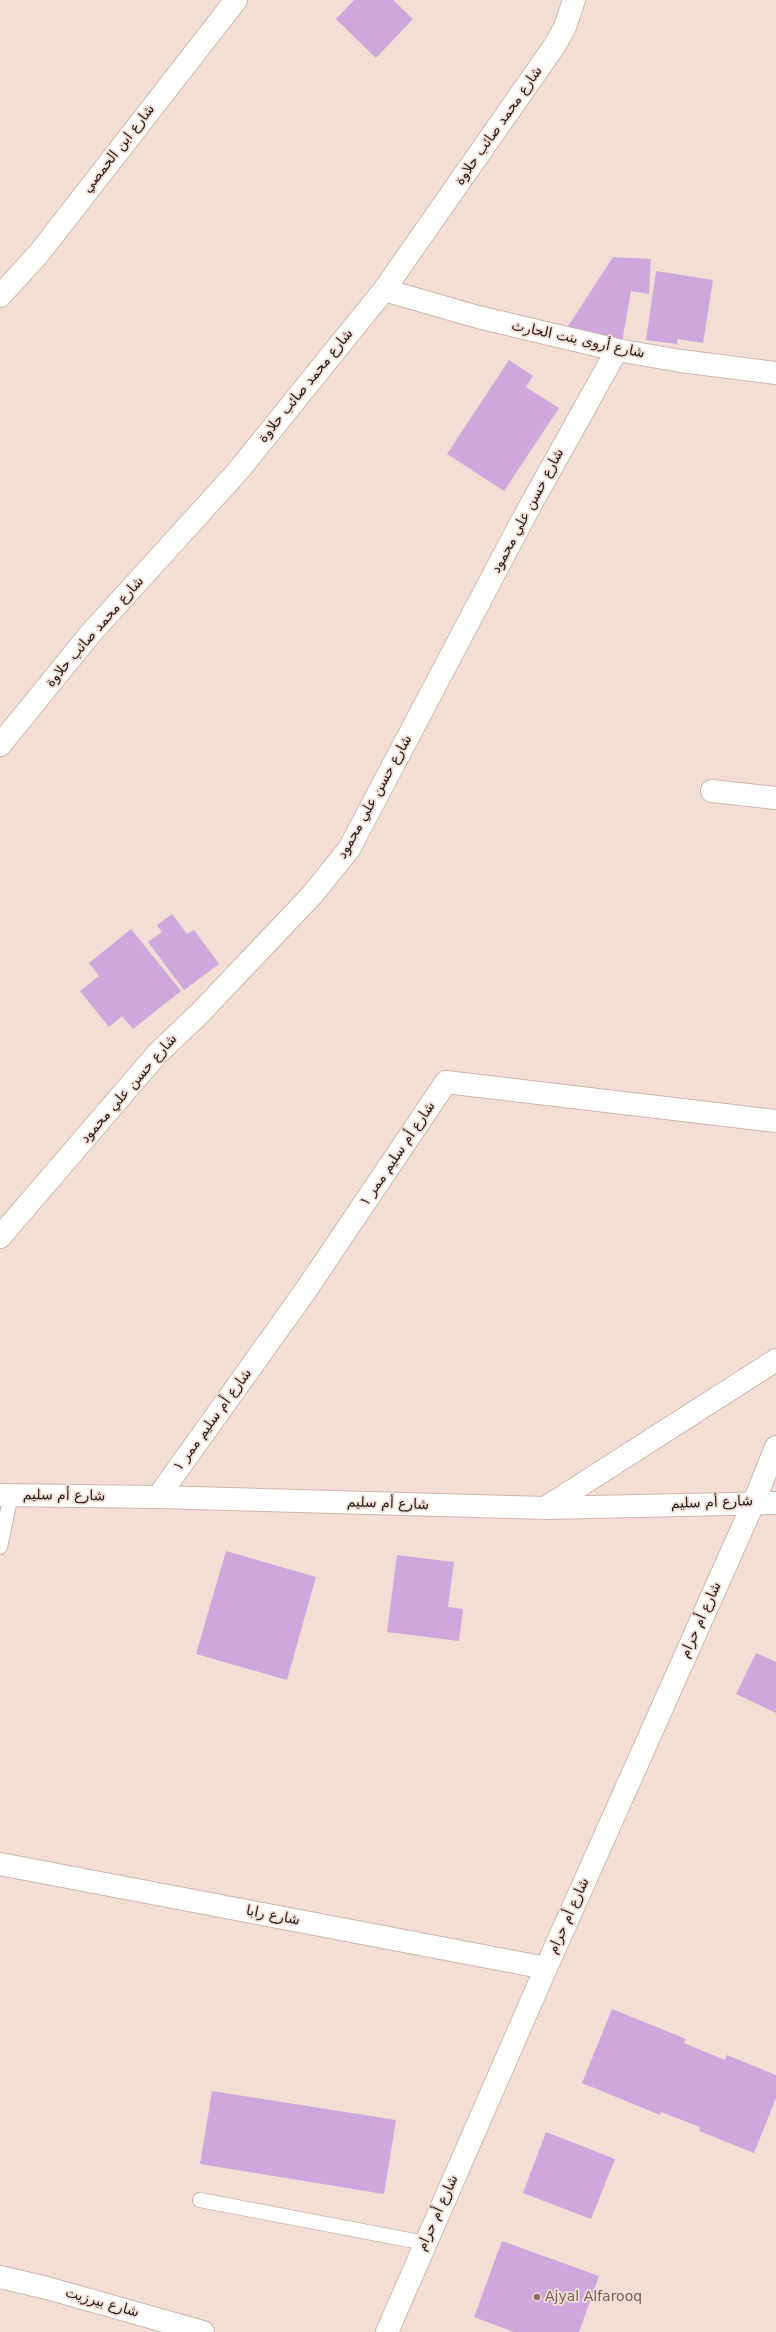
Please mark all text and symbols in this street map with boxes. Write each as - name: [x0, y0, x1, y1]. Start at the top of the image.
- street label: شارع محمد صائب حلاوة: [452, 63, 546, 189]
- street label: شارع ابن الحمصي: [79, 101, 159, 197]
- street label: شارع أروى بنت الحارث: [510, 318, 646, 362]
- street label: شارع محمد صائب حلاوة: [255, 326, 357, 446]
- street label: شارع حسن علي محمود: [488, 446, 568, 576]
- street label: شارع محمد صائب حلاوة: [42, 573, 148, 691]
- street label: شارع حسن علي محمود: [334, 732, 416, 862]
- street label: شارع حسن علي محمود: [77, 1031, 181, 1147]
- street label: شارع أم سليم ممر ١: [357, 1099, 439, 1209]
- street label: شارع أم سليم ممر ١: [170, 1366, 256, 1474]
- street label: شارع أم سليم: [23, 1487, 105, 1505]
- street label: شارع أم سليم: [670, 1493, 754, 1513]
- street label: شارع أم سليم: [346, 1494, 430, 1514]
- street label: شارع أم حرام: [677, 1579, 725, 1661]
- street label: شارع أم حرام: [545, 1875, 593, 1957]
- street label: شارع رابا: [245, 1903, 301, 1929]
- street label: شارع أم حرام: [414, 2172, 462, 2254]
- street label: شارع بيرزيت: [63, 2284, 141, 2322]
- place label: Ajyal Alfarooq: [545, 2289, 642, 2305]
- marker: Ajyal Alfarooq: [532, 2292, 542, 2302]

